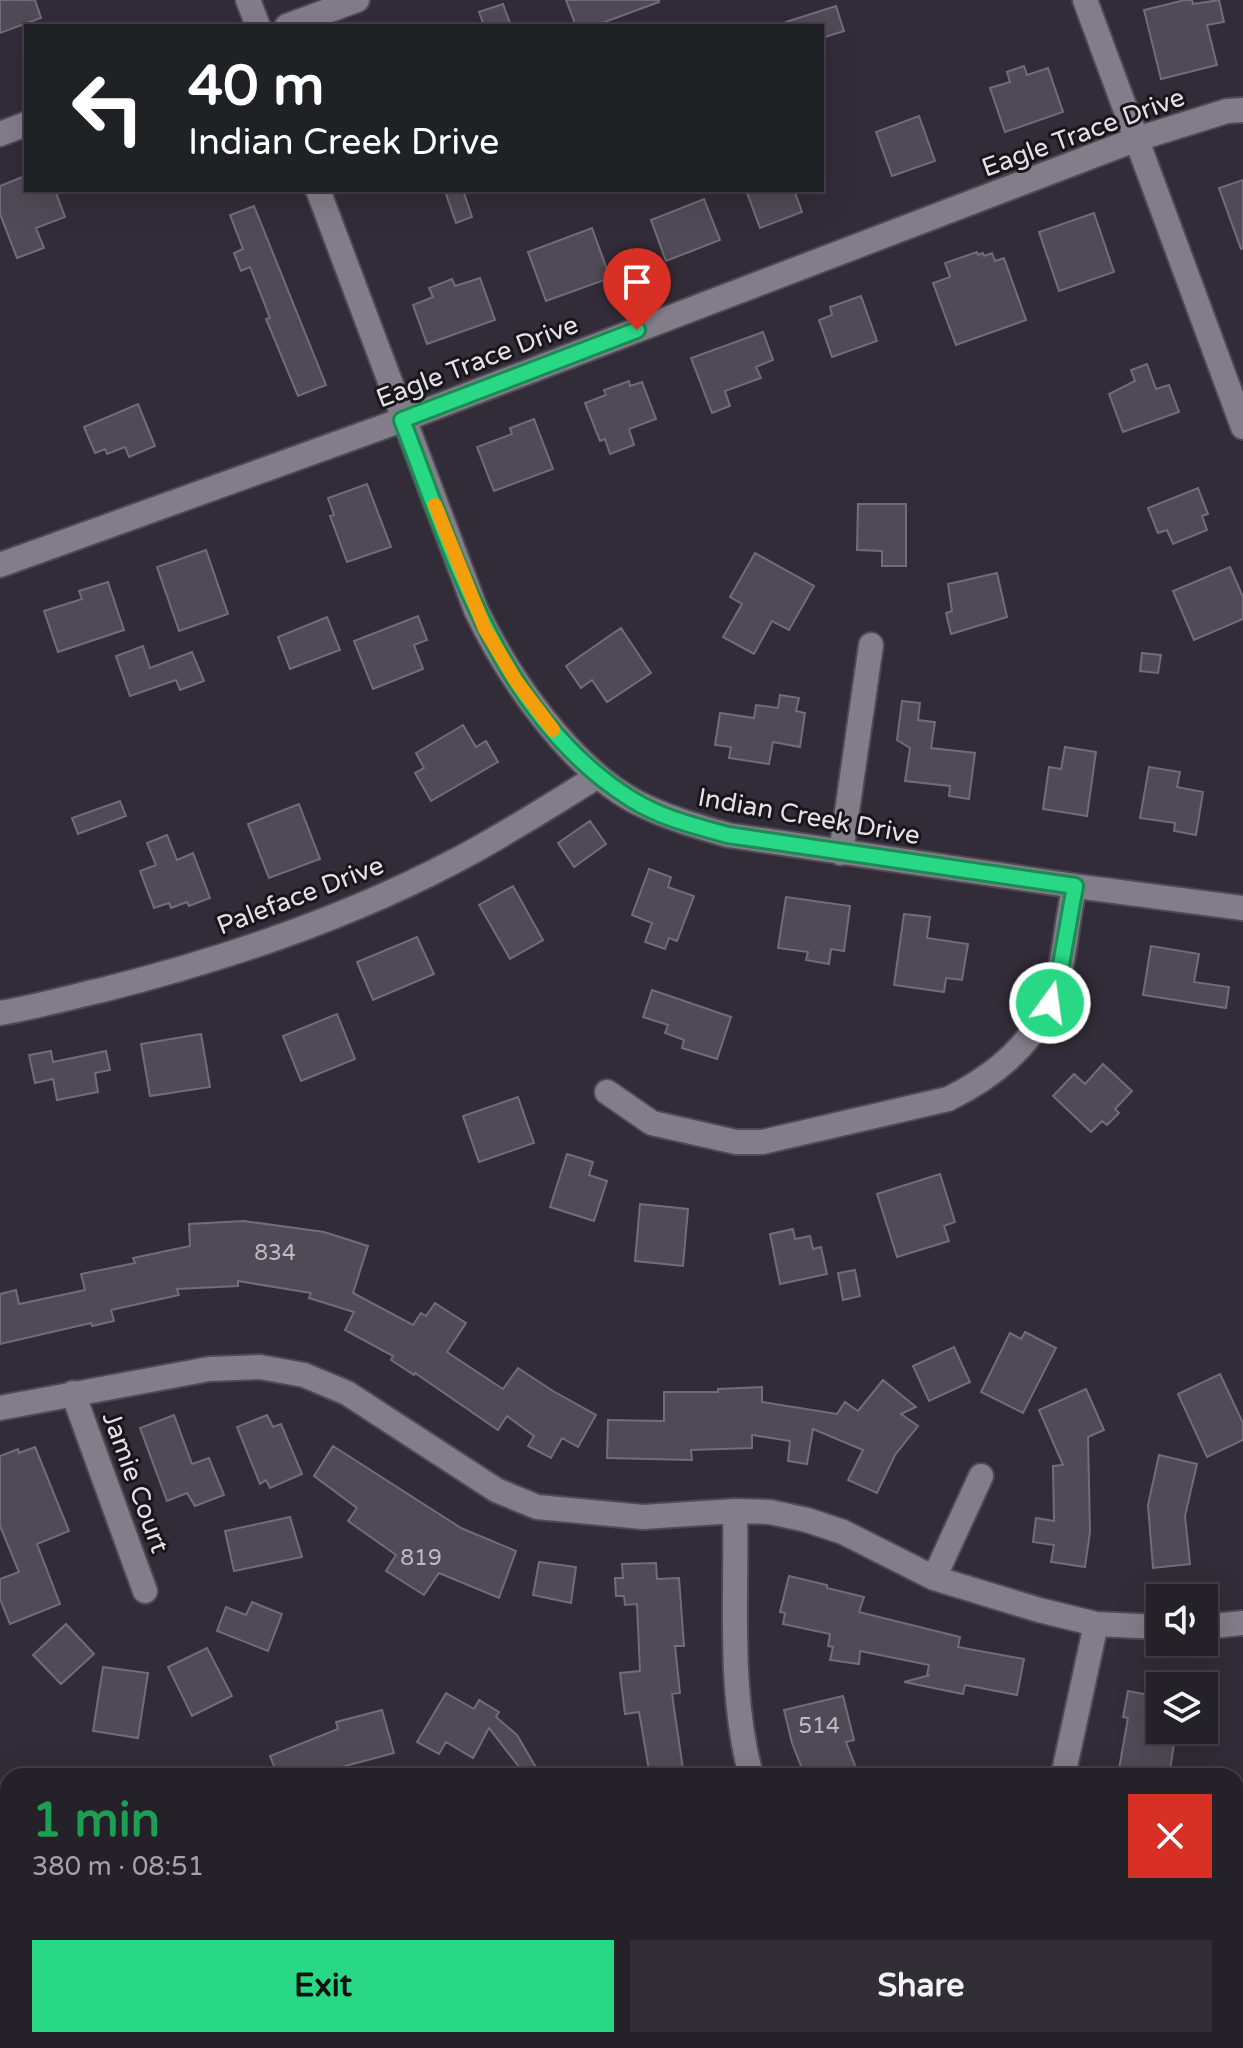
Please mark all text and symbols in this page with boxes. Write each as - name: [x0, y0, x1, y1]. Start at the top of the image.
- text: 40 m: [188, 53, 324, 120]
- icon: left: [56, 56, 160, 160]
- street label: Eagle Trace Drive: [978, 81, 1189, 184]
- text: Indian Creek Drive: [188, 121, 499, 164]
- pin: [603, 248, 671, 330]
- icon: arrive: [615, 260, 659, 304]
- street label: Eagle Trace Drive: [372, 309, 582, 414]
- street label: Indian Creek Drive: [695, 782, 922, 851]
- street label: Paleface Drive: [212, 849, 388, 941]
- position arrow: [1008, 961, 1092, 1045]
- house number: 834: [254, 1240, 296, 1266]
- street label: Jamie Court: [96, 1407, 175, 1557]
- house number: 819: [400, 1545, 442, 1571]
- map controls: [1146, 1584, 1218, 1744]
- button: sound: [1146, 1584, 1218, 1656]
- button: layers: [1146, 1672, 1218, 1744]
- house number: 514: [798, 1713, 840, 1739]
- text: 1 min: [32, 1792, 160, 1850]
- button: close: [1128, 1794, 1212, 1878]
- text: 380 m · 08:51: [32, 1851, 204, 1882]
- button: Exit: [32, 1940, 614, 2032]
- button: Share: [630, 1940, 1212, 2032]

